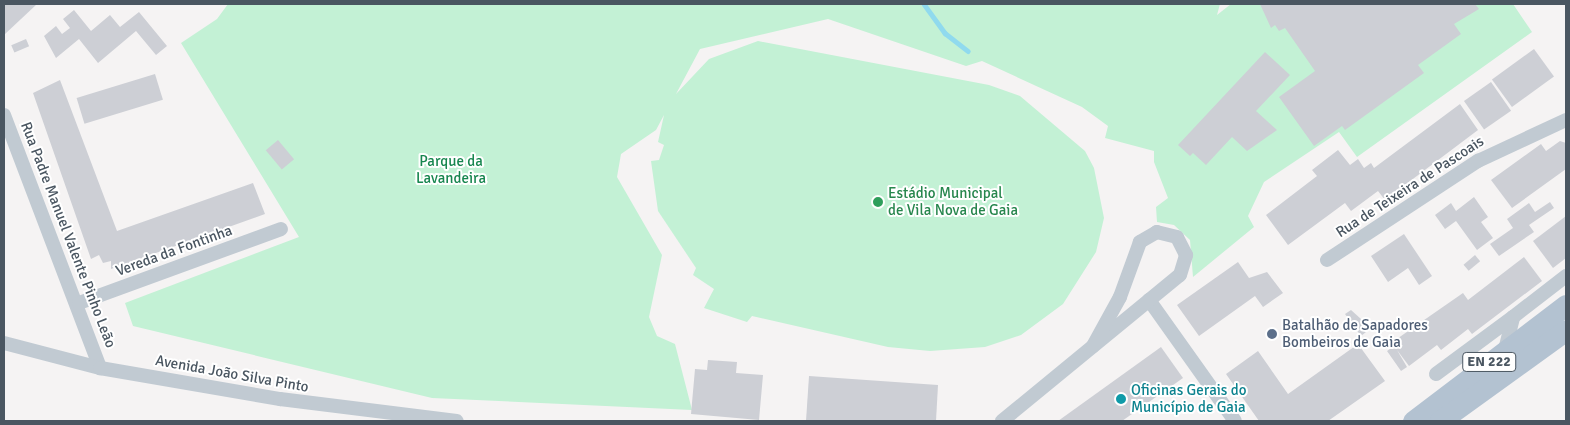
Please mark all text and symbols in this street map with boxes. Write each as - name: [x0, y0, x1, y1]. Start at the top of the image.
- street label: Rua Padre Manuel Valente Pinho Leão: [16, 119, 120, 351]
- street label: Rua de Teixeira de Pascoais: [1333, 132, 1487, 242]
- park label: Parque da Lavandeira: [416, 152, 486, 187]
- place label: Estádio Municipal de Vila Nova de Gaia: [888, 184, 1018, 219]
- marker: Estádio Municipal de Vila Nova de Gaia: [872, 196, 884, 208]
- street label: Vereda da Fontinha: [113, 222, 235, 280]
- place label: Batalhão de Sapadores Bombeiros de Gaia: [1282, 316, 1428, 351]
- marker: Batalhão de Sapadores Bombeiros de Gaia: [1266, 328, 1278, 340]
- road number: EN 222: [1462, 351, 1516, 374]
- street label: Avenida João Silva Pinto: [154, 352, 310, 396]
- place label: Oficinas Gerais do Município de Gaia: [1131, 381, 1246, 416]
- marker: Oficinas Gerais do Município de Gaia: [1115, 393, 1127, 405]

